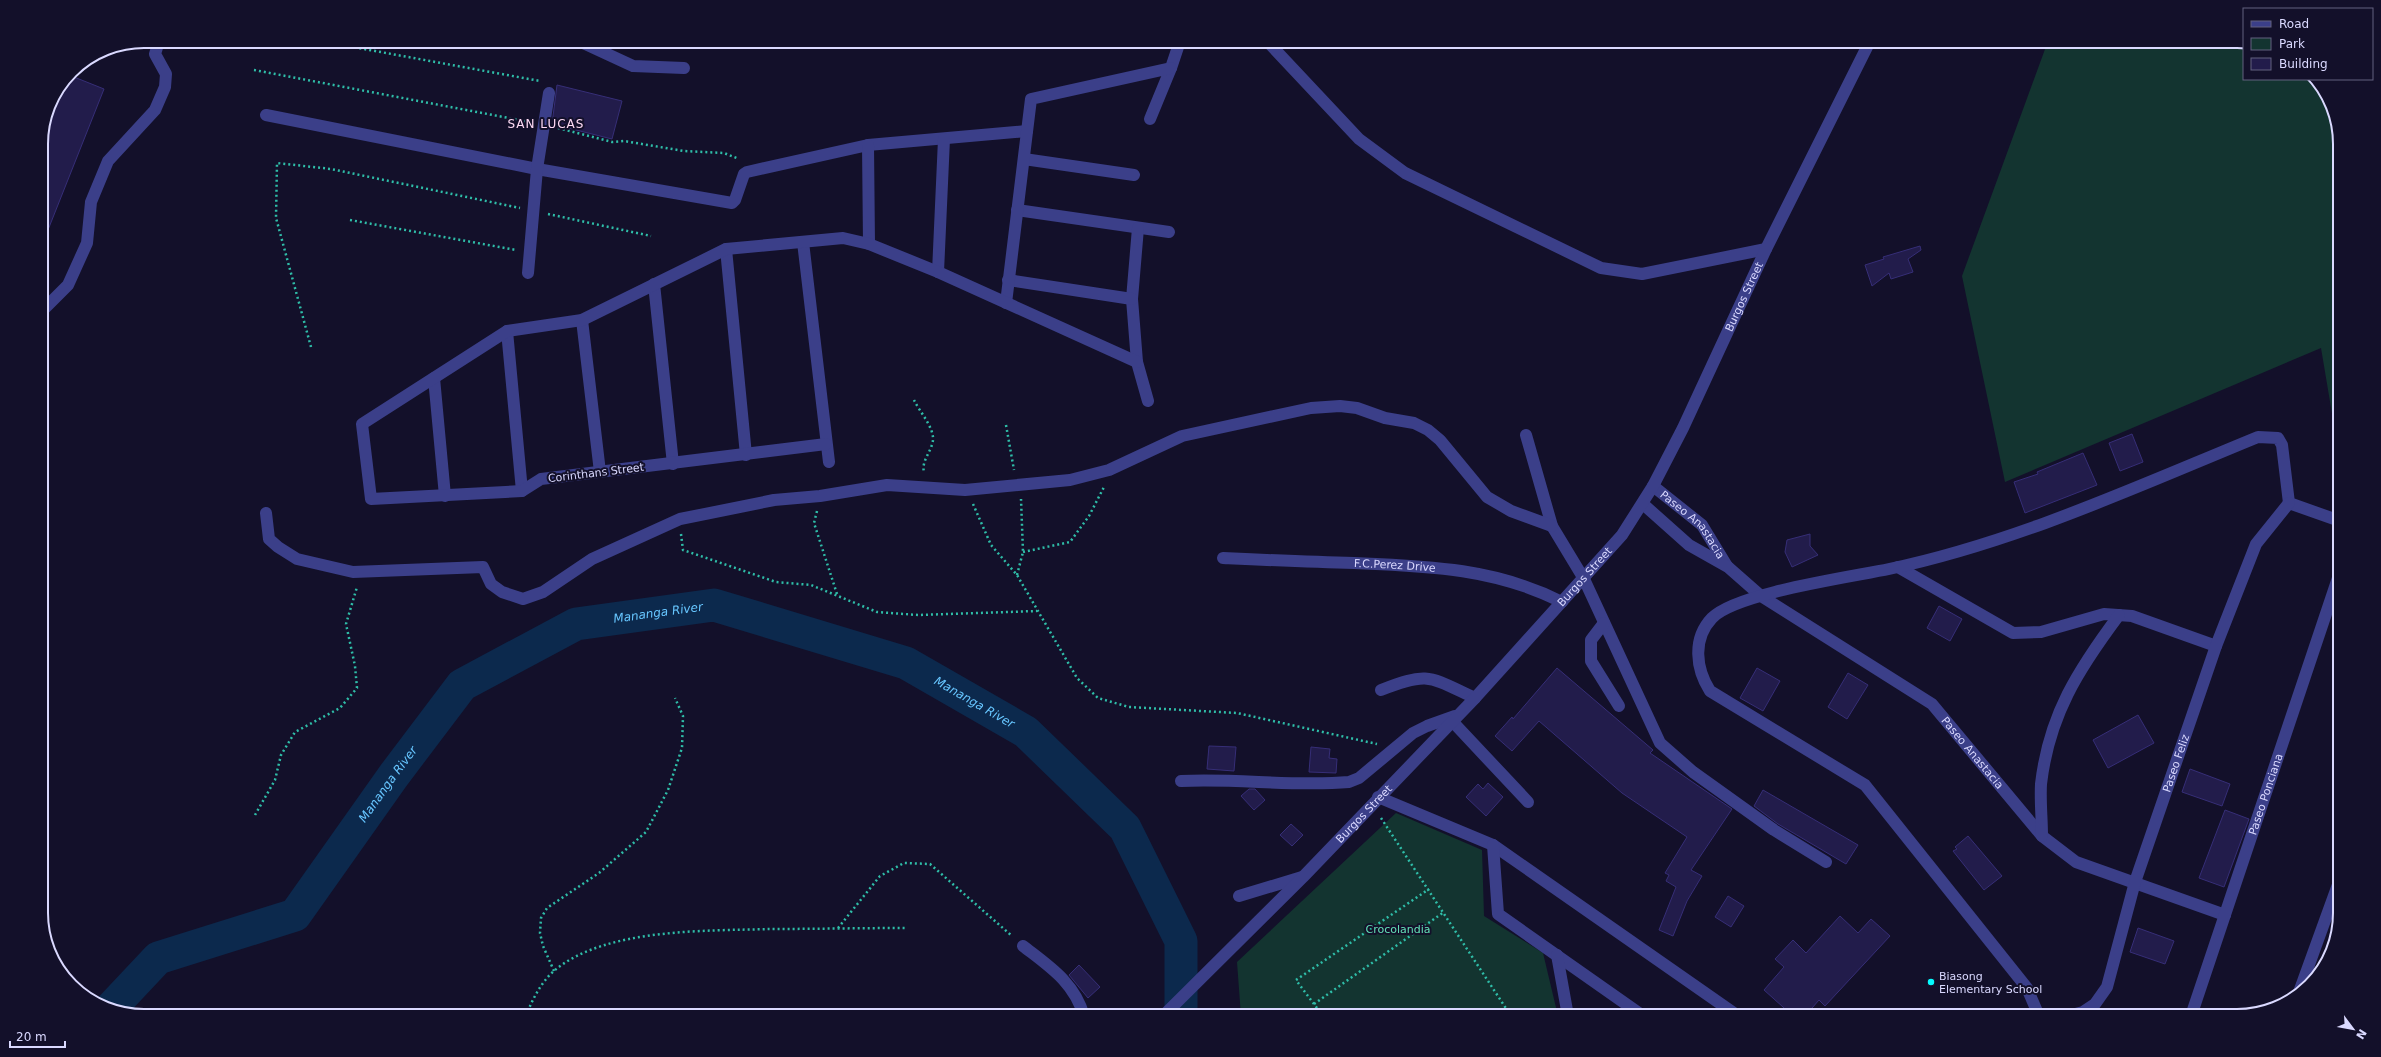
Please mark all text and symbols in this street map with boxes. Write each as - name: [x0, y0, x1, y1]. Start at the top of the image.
- legend: [2243, 8, 2373, 80]
- text: Road: [2279, 17, 2309, 31]
- text: Park: [2279, 37, 2305, 51]
- text: Building: [2279, 57, 2328, 71]
- district label: SAN LUCAS: [508, 117, 584, 131]
- street label: Burgos Street: [1722, 259, 1766, 334]
- street label: Corinthans Street: [547, 461, 645, 485]
- street label: Paseo Anastacia: [1658, 488, 1727, 561]
- street label: Burgos Street: [1554, 544, 1615, 609]
- street label: F.C.Perez Drive: [1354, 557, 1437, 574]
- water label: Mananga River: [612, 599, 705, 626]
- water label: Mananga River: [932, 674, 1018, 731]
- street label: Paseo Anastacia: [1939, 714, 2006, 791]
- street label: Paseo Feliz: [2160, 733, 2192, 794]
- water label: Mananga River: [356, 743, 421, 825]
- street label: Paseo Ponciana: [2246, 752, 2285, 837]
- street label: Burgos Street: [1333, 782, 1395, 845]
- park label: Crocolandia: [1365, 923, 1431, 936]
- place label: Biasong Elementary School: [1939, 970, 2042, 996]
- marker: Biasong Elementary School: [1926, 977, 1936, 987]
- north arrow: [2333, 1009, 2373, 1049]
- scale bar: [10, 1023, 65, 1049]
- text: N: [2353, 1027, 2369, 1041]
- text: 20 m: [16, 1030, 47, 1044]

